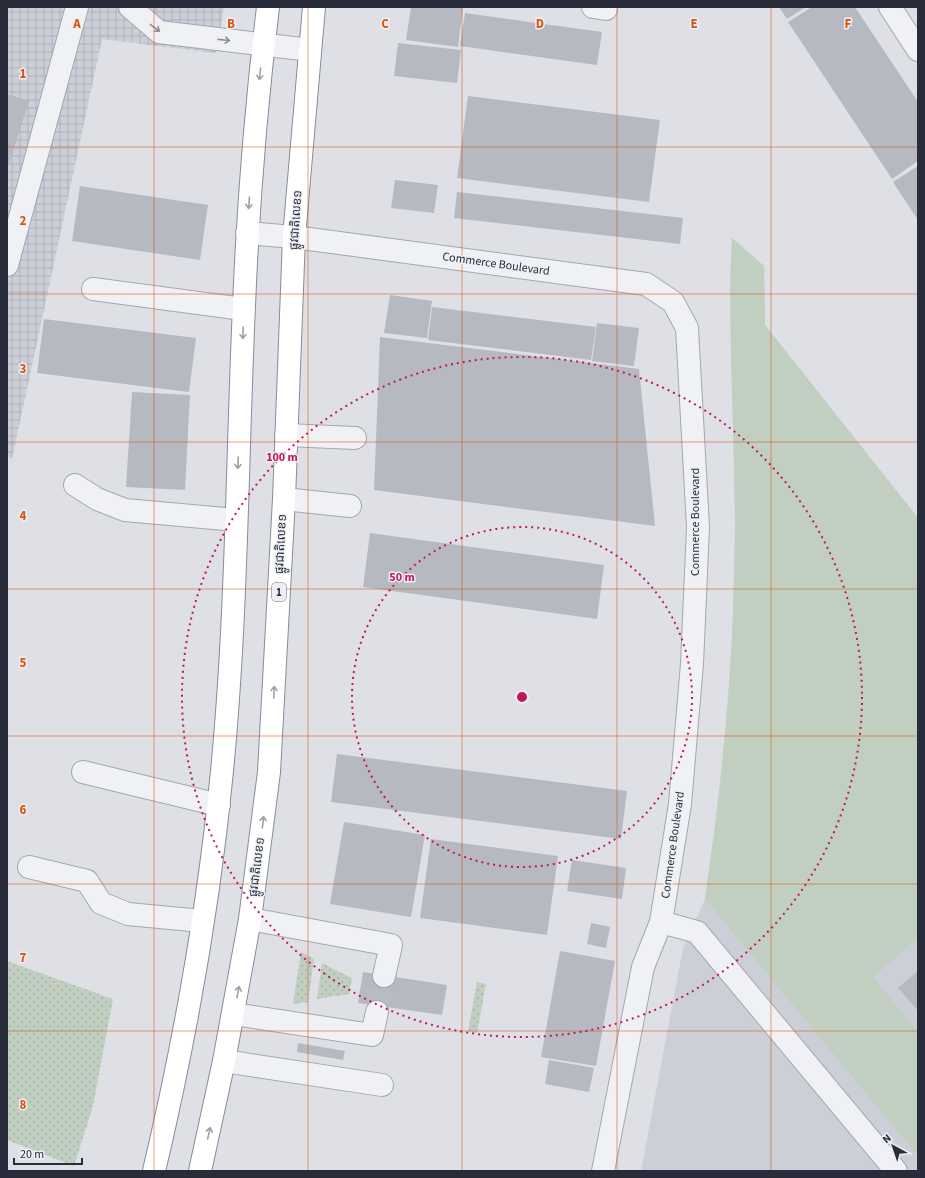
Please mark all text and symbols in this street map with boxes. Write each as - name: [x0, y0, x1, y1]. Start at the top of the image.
- text: A: [72, 15, 81, 33]
- text: B: [227, 15, 235, 33]
- text: C: [381, 15, 389, 33]
- text: D: [536, 15, 544, 33]
- text: E: [690, 15, 698, 33]
- text: F: [845, 15, 852, 33]
- one-way arrow: [149, 23, 160, 32]
- one-way arrow: [217, 36, 230, 44]
- text: 1: [20, 65, 27, 83]
- one-way arrow: [256, 67, 264, 80]
- street label: ផ្លូវជាតិលេខ១: [285, 189, 308, 251]
- one-way arrow: [246, 196, 253, 209]
- text: 2: [20, 212, 27, 230]
- street label: Commerce Boulevard: [441, 248, 551, 280]
- one-way arrow: [239, 326, 246, 339]
- text: 3: [20, 360, 27, 378]
- text: 100 m: [266, 449, 298, 466]
- one-way arrow: [234, 456, 242, 469]
- street label: Commerce Boulevard: [687, 468, 704, 576]
- text: 4: [20, 507, 27, 525]
- street label: ផ្លូវជាតិលេខ១: [271, 514, 293, 575]
- text: 50 m: [389, 569, 415, 586]
- road number: 1: [272, 583, 286, 601]
- text: 5: [20, 654, 27, 672]
- one-way arrow: [270, 686, 277, 699]
- centre of rings: [515, 690, 529, 704]
- street label: Commerce Boulevard: [657, 790, 689, 900]
- text: 6: [20, 801, 27, 819]
- one-way arrow: [259, 816, 267, 829]
- street label: ផ្លូវជាតិលេខ១: [245, 836, 271, 898]
- text: 7: [20, 949, 27, 967]
- one-way arrow: [234, 986, 242, 999]
- text: 8: [20, 1096, 27, 1114]
- north arrow: [873, 1126, 913, 1166]
- one-way arrow: [206, 1127, 213, 1140]
- text: N: [879, 1131, 895, 1147]
- scale bar: [14, 1140, 82, 1166]
- text: 20 m: [20, 1146, 44, 1163]

